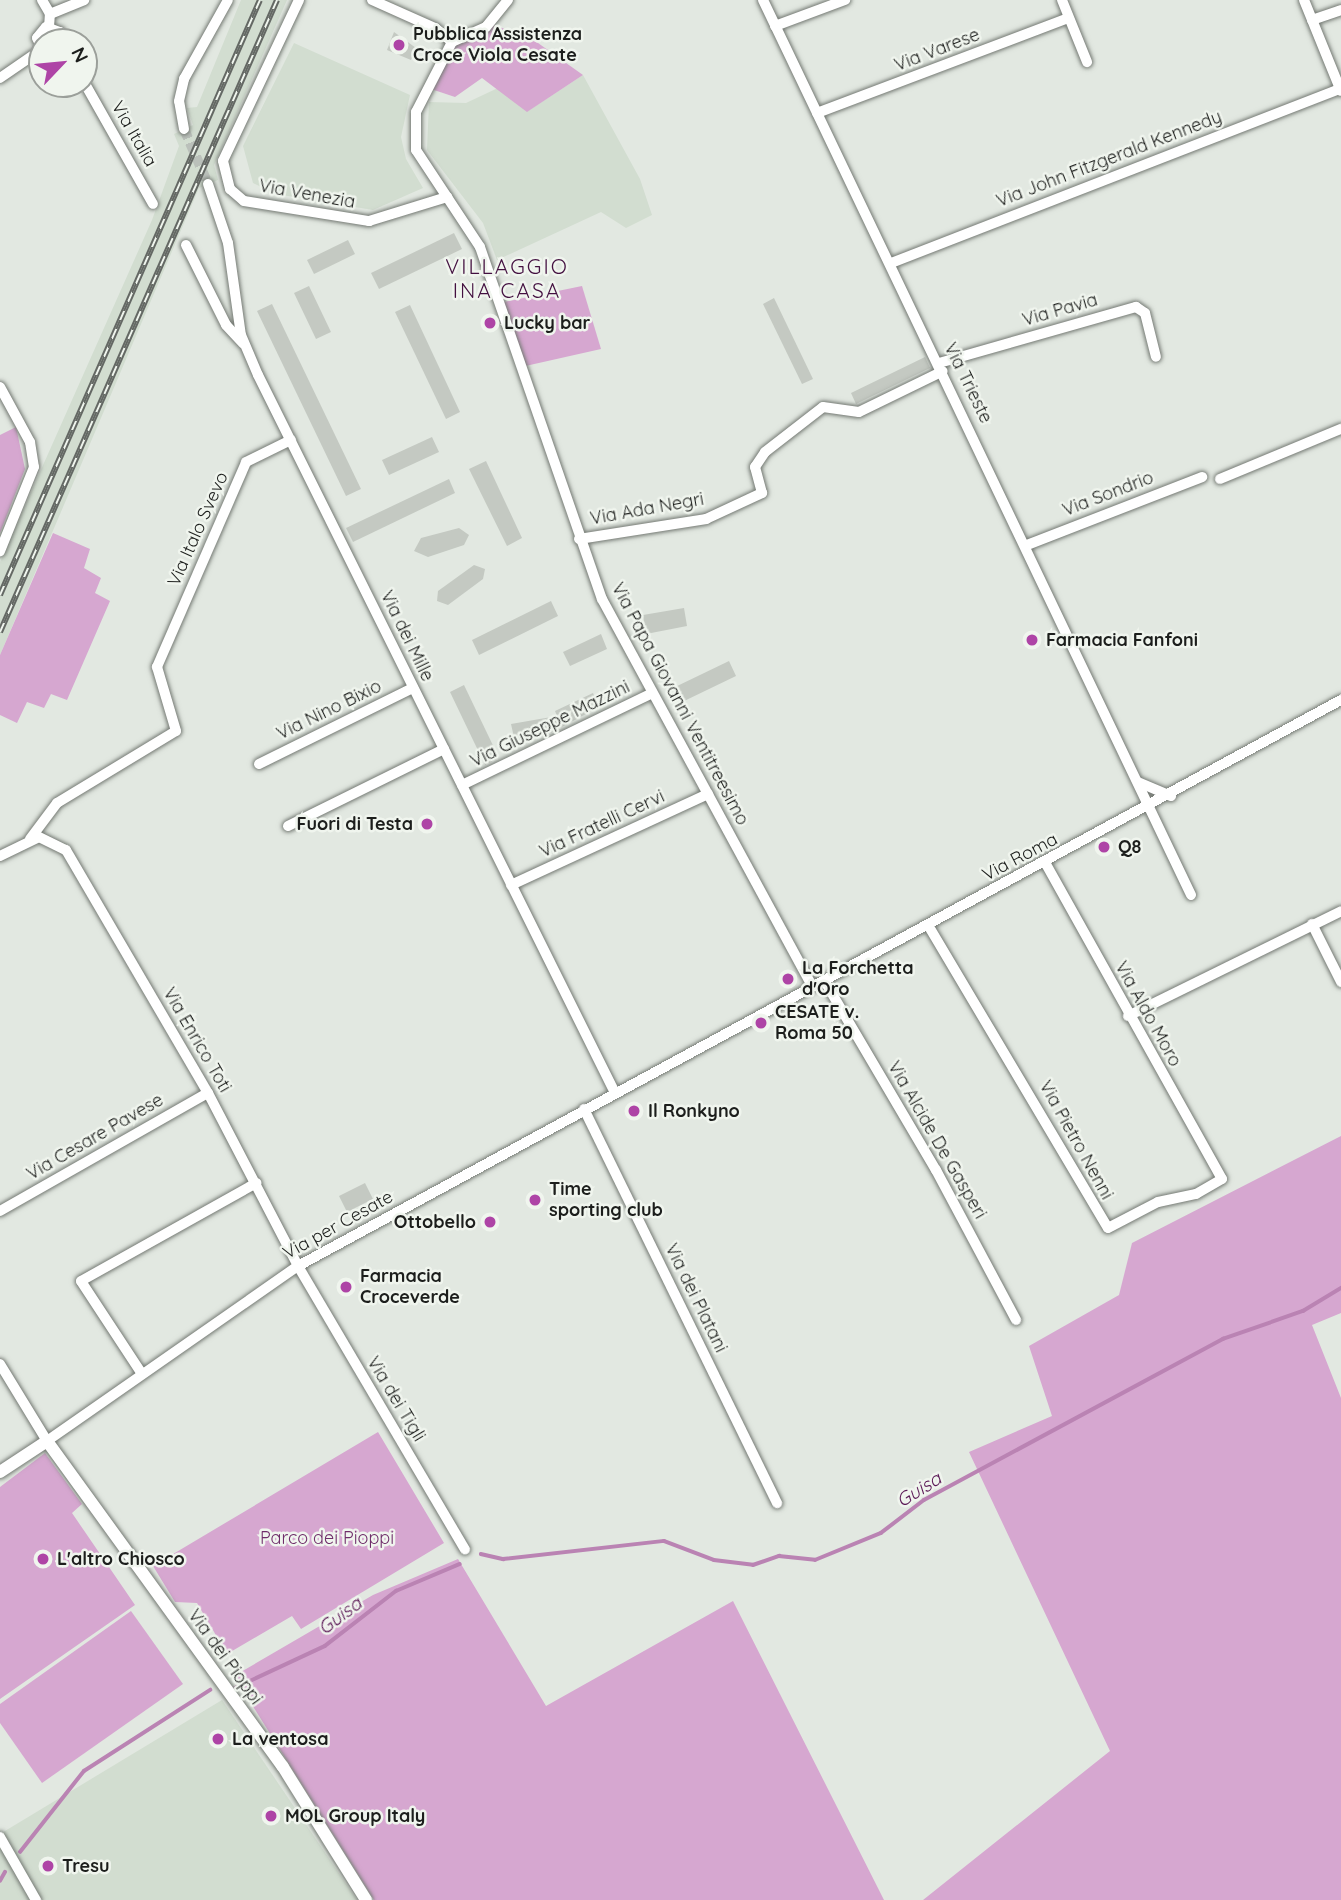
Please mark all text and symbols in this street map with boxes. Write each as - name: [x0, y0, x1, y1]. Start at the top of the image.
- place label: Pubblica Assistenza Croce Viola Cesate: [413, 24, 582, 66]
- street label: Via Varese: [891, 24, 983, 76]
- north arrow: [28, 28, 98, 98]
- marker: Pubblica Assistenza Croce Viola Cesate: [391, 37, 407, 53]
- text: N: [66, 43, 94, 66]
- street label: Via Italia: [107, 97, 161, 171]
- street label: Via John Fitzgerald Kennedy: [993, 106, 1225, 212]
- street label: Via Venezia: [257, 175, 357, 213]
- district label: VILLAGGIO INA CASA: [446, 253, 568, 303]
- street label: Via Pavia: [1020, 289, 1100, 331]
- place label: Lucky bar: [504, 312, 590, 334]
- marker: Lucky bar: [482, 315, 498, 331]
- street label: Via Trieste: [939, 339, 997, 427]
- street label: Via Sondrio: [1060, 467, 1156, 521]
- street label: Via Italo Svevo: [163, 469, 233, 589]
- street label: Via Ada Negri: [588, 488, 706, 530]
- street label: Via Papa Giovanni Ventitreesimo: [607, 579, 753, 829]
- street label: Via dei Mille: [376, 587, 438, 685]
- place label: Farmacia Fanfoni: [1046, 629, 1198, 651]
- marker: Farmacia Fanfoni: [1024, 632, 1040, 648]
- street label: Via Nino Bixio: [273, 675, 385, 745]
- street label: Via Giuseppe Mazzini: [467, 676, 633, 772]
- street label: Via Fratelli Cervi: [536, 786, 668, 862]
- place label: Fuori di Testa: [297, 813, 413, 835]
- marker: Fuori di Testa: [419, 816, 435, 832]
- street label: Via Roma: [979, 828, 1061, 886]
- place label: Q8: [1118, 836, 1141, 858]
- marker: Q8: [1096, 839, 1112, 855]
- place label: La Forchetta d'Oro: [802, 958, 914, 1000]
- street label: Via Aldo Moro: [1110, 958, 1186, 1070]
- marker: La Forchetta d'Oro: [780, 971, 796, 987]
- street label: Via Enrico Toti: [158, 984, 236, 1096]
- place label: CESATE v. Roma 50: [775, 1002, 859, 1044]
- marker: CESATE v. Roma 50: [753, 1015, 769, 1031]
- street label: Via Alcide De Gasperi: [883, 1057, 991, 1223]
- street label: Via Pietro Nenni: [1034, 1077, 1118, 1203]
- street label: Via Cesare Pavese: [23, 1089, 167, 1185]
- place label: Il Ronkyno: [648, 1100, 740, 1122]
- marker: Il Ronkyno: [626, 1103, 642, 1119]
- place label: Time sporting club: [549, 1179, 663, 1222]
- street label: Via per Cesate: [279, 1186, 397, 1264]
- marker: Time sporting club: [527, 1192, 543, 1208]
- place label: Ottobello: [394, 1211, 476, 1233]
- marker: Ottobello: [482, 1214, 498, 1230]
- street label: Via dei Platani: [660, 1240, 732, 1356]
- place label: Farmacia Croceverde: [360, 1266, 460, 1308]
- marker: Farmacia Croceverde: [338, 1279, 354, 1295]
- street label: Via dei Tigli: [362, 1353, 430, 1445]
- water label: Guisa: [892, 1467, 946, 1513]
- park label: Parco dei Pioppi: [260, 1527, 394, 1549]
- place label: L'altro Chiosco: [57, 1548, 185, 1570]
- marker: L'altro Chiosco: [35, 1551, 51, 1567]
- water label: Guisa: [314, 1592, 366, 1640]
- street label: Via dei Pioppi: [183, 1605, 267, 1709]
- place label: La ventosa: [232, 1728, 328, 1750]
- marker: La ventosa: [210, 1731, 226, 1747]
- place label: MOL Group Italy: [285, 1805, 425, 1827]
- marker: MOL Group Italy: [263, 1808, 279, 1824]
- place label: Tresu: [62, 1855, 109, 1877]
- marker: Tresu: [40, 1858, 56, 1874]

